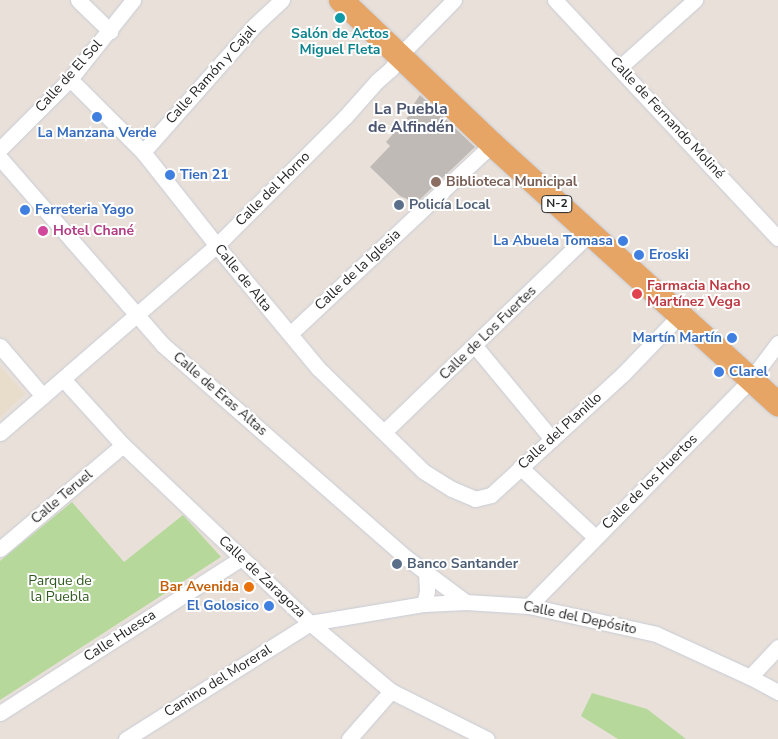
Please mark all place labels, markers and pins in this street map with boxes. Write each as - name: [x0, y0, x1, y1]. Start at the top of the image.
- marker: Salón de Actos Miguel Fleta: [334, 12, 346, 24]
- place label: Salón de Actos Miguel Fleta: [291, 26, 389, 58]
- marker: La Manzana Verde: [91, 111, 103, 123]
- place label: La Manzana Verde: [37, 125, 157, 141]
- place label: Tien 21: [180, 167, 229, 183]
- marker: Tien 21: [164, 169, 176, 181]
- place label: Biblioteca Municipal: [446, 174, 577, 190]
- marker: Biblioteca Municipal: [430, 176, 442, 188]
- place label: Policía Local: [409, 197, 490, 213]
- marker: Policía Local: [393, 199, 405, 211]
- place label: Ferreteria Yago: [35, 202, 134, 218]
- marker: Ferreteria Yago: [19, 204, 31, 216]
- place label: Hotel Chané: [53, 223, 134, 239]
- marker: Hotel Chané: [37, 225, 49, 237]
- place label: La Abuela Tomasa: [493, 233, 613, 249]
- marker: La Abuela Tomasa: [617, 235, 629, 247]
- place label: Eroski: [649, 247, 689, 263]
- marker: Eroski: [633, 249, 645, 261]
- place label: Farmacia Nacho Martínez Vega: [647, 278, 750, 310]
- marker: Farmacia Nacho Martínez Vega: [631, 288, 643, 300]
- place label: Martín Martín: [633, 330, 722, 346]
- marker: Martín Martín: [726, 332, 738, 344]
- place label: Clarel: [729, 364, 768, 380]
- marker: Clarel: [713, 366, 725, 378]
- place label: Banco Santander: [407, 556, 518, 572]
- marker: Banco Santander: [391, 558, 403, 570]
- place label: Bar Avenida: [160, 579, 239, 595]
- marker: Bar Avenida: [243, 581, 255, 593]
- place label: El Golosico: [187, 598, 259, 614]
- marker: El Golosico: [263, 600, 275, 612]

